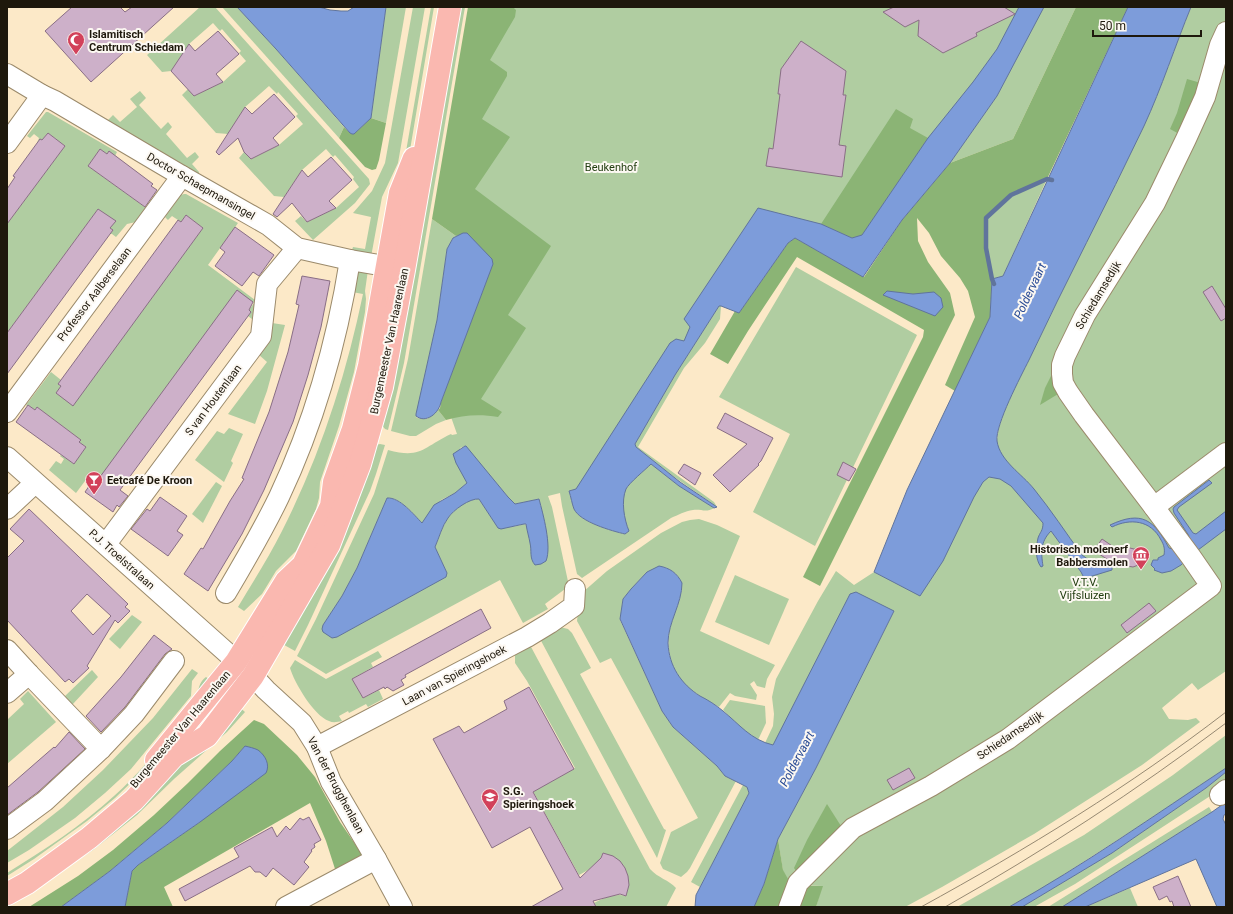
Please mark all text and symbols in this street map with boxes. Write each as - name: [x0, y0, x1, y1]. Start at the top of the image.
- scale bar: [1093, 12, 1201, 38]
- text: 50 m: [1099, 19, 1126, 33]
- place label: Islamitisch Centrum Schiedam: [89, 28, 184, 54]
- mosque icon: Islamitisch Centrum Schiedam: [66, 30, 86, 55]
- street label: Doctor Schaepmansingel: [144, 150, 257, 223]
- park label: Beukenhof: [585, 161, 637, 174]
- street label: Professor Aalberselaan: [55, 245, 134, 344]
- street label: Schiedamsedijk: [1073, 258, 1124, 332]
- water label: Poldervaart: [1011, 261, 1049, 321]
- street label: Burgemeester Van Haarenlaan: [368, 267, 411, 415]
- street label: S van Houtenlaan: [182, 362, 244, 438]
- bar icon: Eetcafé De Kroon: [84, 470, 104, 495]
- place label: Eetcafé De Kroon: [107, 474, 192, 487]
- street label: P.J. Troelstralaan: [86, 527, 157, 592]
- place label: Historisch molenerf Babbersmolen: [1030, 543, 1128, 569]
- museum icon: Historisch molenerf Babbersmolen: [1131, 545, 1151, 570]
- park label: V.T.V. Vijfsluizen: [1060, 576, 1110, 602]
- street label: Laan van Spieringshoek: [400, 642, 509, 708]
- street label: Burgemeester Van Haarenlaan: [128, 668, 233, 791]
- street label: Schiedamsedijk: [975, 708, 1046, 762]
- water label: Poldervaart: [777, 729, 817, 789]
- street label: Van der Brugghenlaan: [305, 735, 367, 836]
- place label: S.G. Spieringshoek: [503, 785, 574, 811]
- school or university icon: S.G. Spieringshoek: [480, 787, 500, 812]

